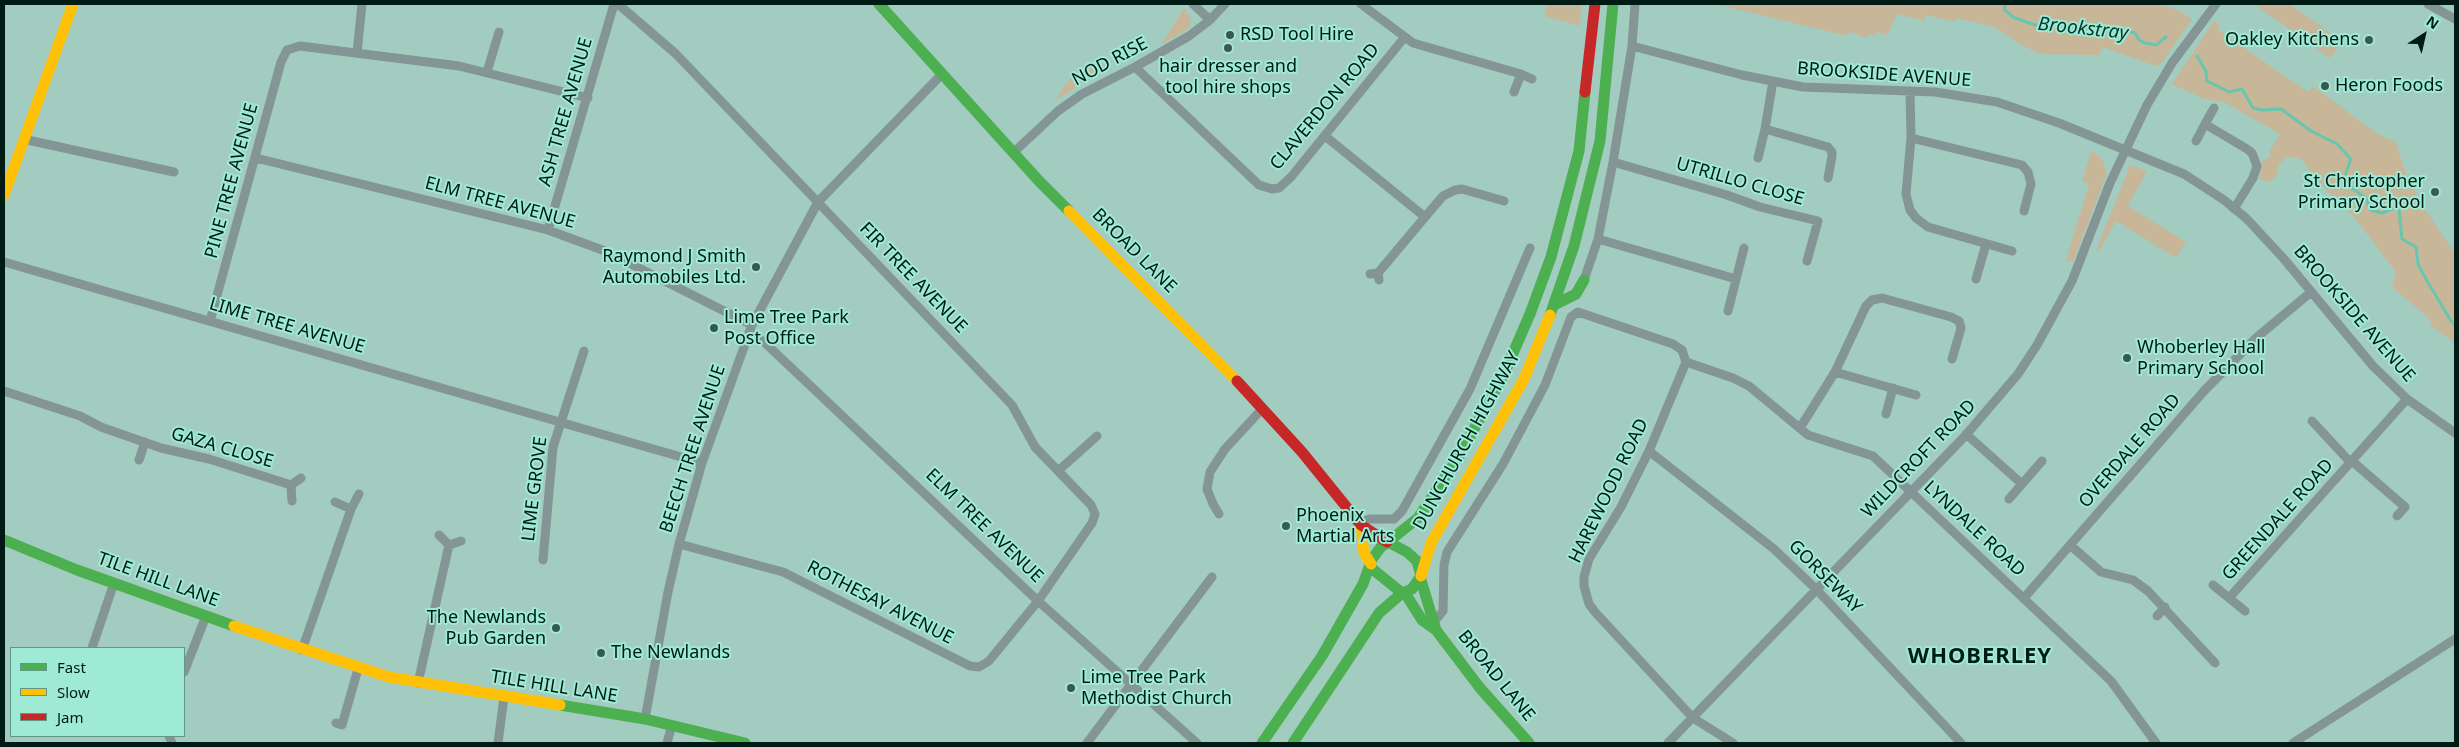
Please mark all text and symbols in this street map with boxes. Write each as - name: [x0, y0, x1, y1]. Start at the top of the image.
- north arrow: [2399, 10, 2449, 60]
- text: N: [2423, 11, 2443, 33]
- water label: Brookstray: [2037, 13, 2129, 45]
- place label: RSD Tool Hire: [1240, 24, 1354, 46]
- marker: RSD Tool Hire: [1224, 29, 1236, 41]
- place label: Oakley Kitchens: [2225, 29, 2359, 51]
- street label: NOD RISE: [1068, 33, 1152, 91]
- marker: Oakley Kitchens: [2363, 34, 2375, 46]
- street label: ASH TREE AVENUE: [534, 35, 598, 189]
- street label: CLAVERDON ROAD: [1266, 39, 1384, 175]
- marker: hair dresser and tool hire shops: [1222, 42, 1234, 54]
- place label: hair dresser and tool hire shops: [1159, 56, 1297, 98]
- street label: BROOKSIDE AVENUE: [1796, 58, 1972, 92]
- place label: Heron Foods: [2335, 75, 2443, 97]
- marker: Heron Foods: [2319, 80, 2331, 92]
- street label: PINE TREE AVENUE: [201, 101, 263, 261]
- street label: UTRILLO CLOSE: [1674, 153, 1806, 211]
- place label: St Christopher Primary School: [2298, 171, 2425, 213]
- street label: ELM TREE AVENUE: [422, 173, 578, 233]
- marker: St Christopher Primary School: [2429, 186, 2441, 198]
- street label: BROAD LANE: [1087, 204, 1181, 298]
- street label: FIR TREE AVENUE: [855, 218, 971, 338]
- street label: BROOKSIDE AVENUE: [2289, 241, 2419, 387]
- place label: Raymond J Smith Automobiles Ltd.: [602, 246, 746, 288]
- marker: Raymond J Smith Automobiles Ltd.: [750, 261, 762, 273]
- street label: LIME TREE AVENUE: [207, 293, 367, 359]
- place label: Lime Tree Park Post Office: [724, 307, 849, 350]
- marker: Lime Tree Park Post Office: [708, 322, 720, 334]
- place label: Whoberley Hall Primary School: [2137, 337, 2265, 379]
- street label: DUNCHURCH HIGHWAY: [1409, 348, 1525, 534]
- marker: Whoberley Hall Primary School: [2121, 352, 2133, 364]
- street label: BEECH TREE AVENUE: [656, 362, 730, 536]
- street label: OVERDALE ROAD: [2075, 390, 2185, 512]
- street label: WILDCROFT ROAD: [1857, 396, 1981, 522]
- street label: HAREWOOD ROAD: [1565, 415, 1653, 567]
- street label: GAZA CLOSE: [168, 423, 276, 473]
- street label: LIME GROVE: [518, 435, 552, 543]
- street label: GREENDALE ROAD: [2218, 455, 2338, 585]
- street label: ELM TREE AVENUE: [921, 464, 1047, 588]
- street label: LYNDALE ROAD: [1919, 477, 2029, 581]
- place label: Phoenix Martial Arts: [1296, 505, 1394, 548]
- marker: Phoenix Martial Arts: [1280, 520, 1292, 532]
- street label: GORSEWAY: [1784, 536, 1866, 618]
- street label: TILE HILL LANE: [94, 548, 222, 612]
- street label: ROTHESAY AVENUE: [803, 557, 957, 649]
- place label: The Newlands Pub Garden: [427, 607, 546, 650]
- marker: The Newlands Pub Garden: [550, 622, 562, 634]
- street label: BROAD LANE: [1453, 626, 1539, 726]
- place label: The Newlands: [611, 642, 730, 664]
- district label: WHOBERLEY: [1907, 644, 2053, 670]
- legend: [10, 647, 185, 737]
- marker: The Newlands: [595, 647, 607, 659]
- text: Fast: [57, 657, 86, 677]
- street label: TILE HILL LANE: [489, 666, 619, 708]
- place label: Lime Tree Park Methodist Church: [1081, 667, 1232, 710]
- text: Slow: [57, 682, 90, 702]
- marker: Lime Tree Park Methodist Church: [1065, 682, 1077, 694]
- text: Jam: [57, 707, 84, 727]

